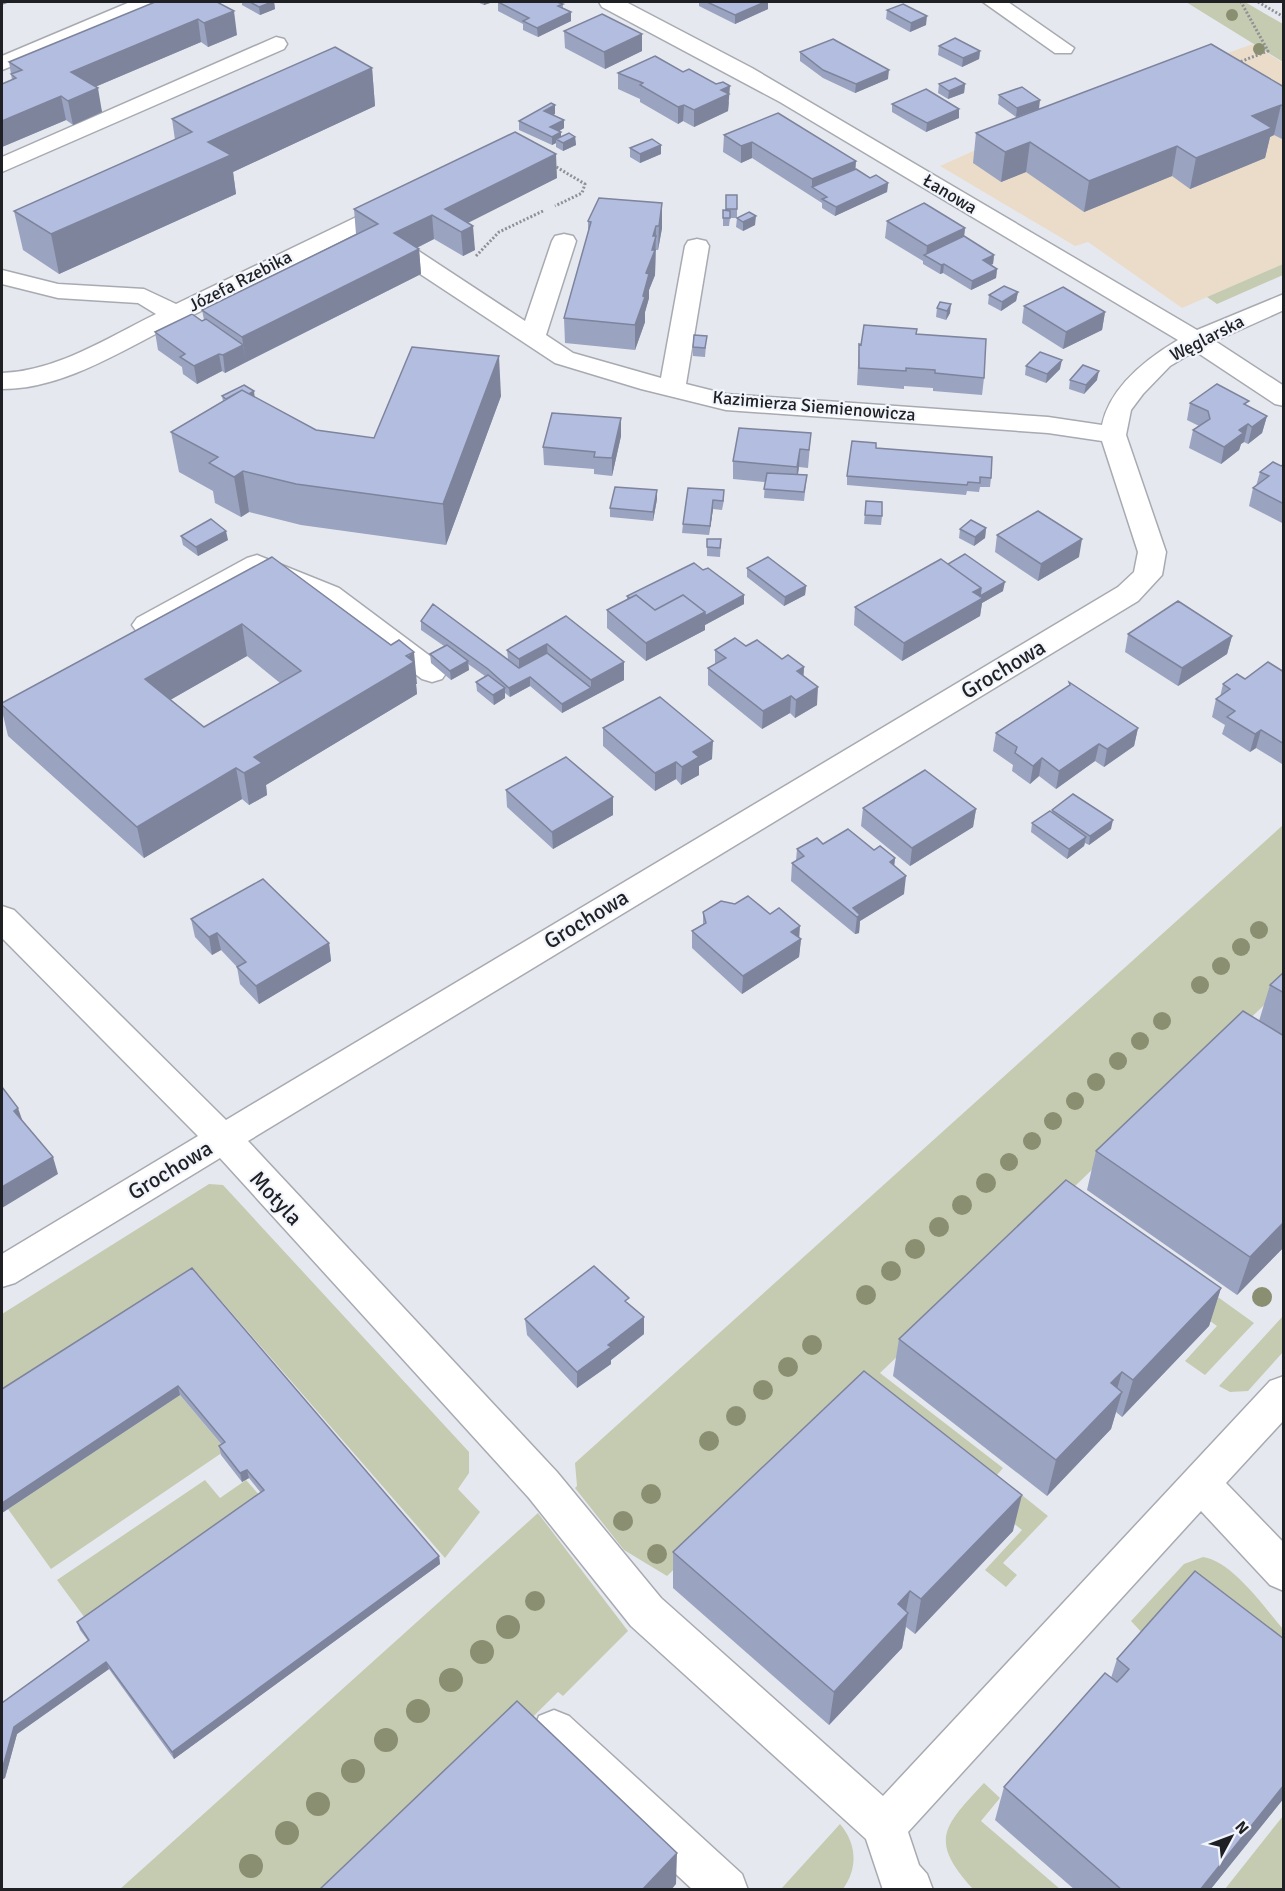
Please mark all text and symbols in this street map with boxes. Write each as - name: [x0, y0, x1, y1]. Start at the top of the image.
- street label: Łanowa: [919, 169, 981, 219]
- street label: Józefa Rzebika: [185, 246, 295, 316]
- street label: Węglarska: [1166, 310, 1248, 366]
- street label: Kazimierza Siemienowicza: [712, 386, 916, 426]
- street label: Grochowa: [956, 633, 1050, 705]
- street label: Grochowa: [539, 883, 633, 955]
- street label: Grochowa: [123, 1134, 217, 1206]
- street label: Motyla: [244, 1165, 308, 1231]
- north arrow: [1201, 1807, 1261, 1867]
- text: N: [1230, 1817, 1253, 1839]

